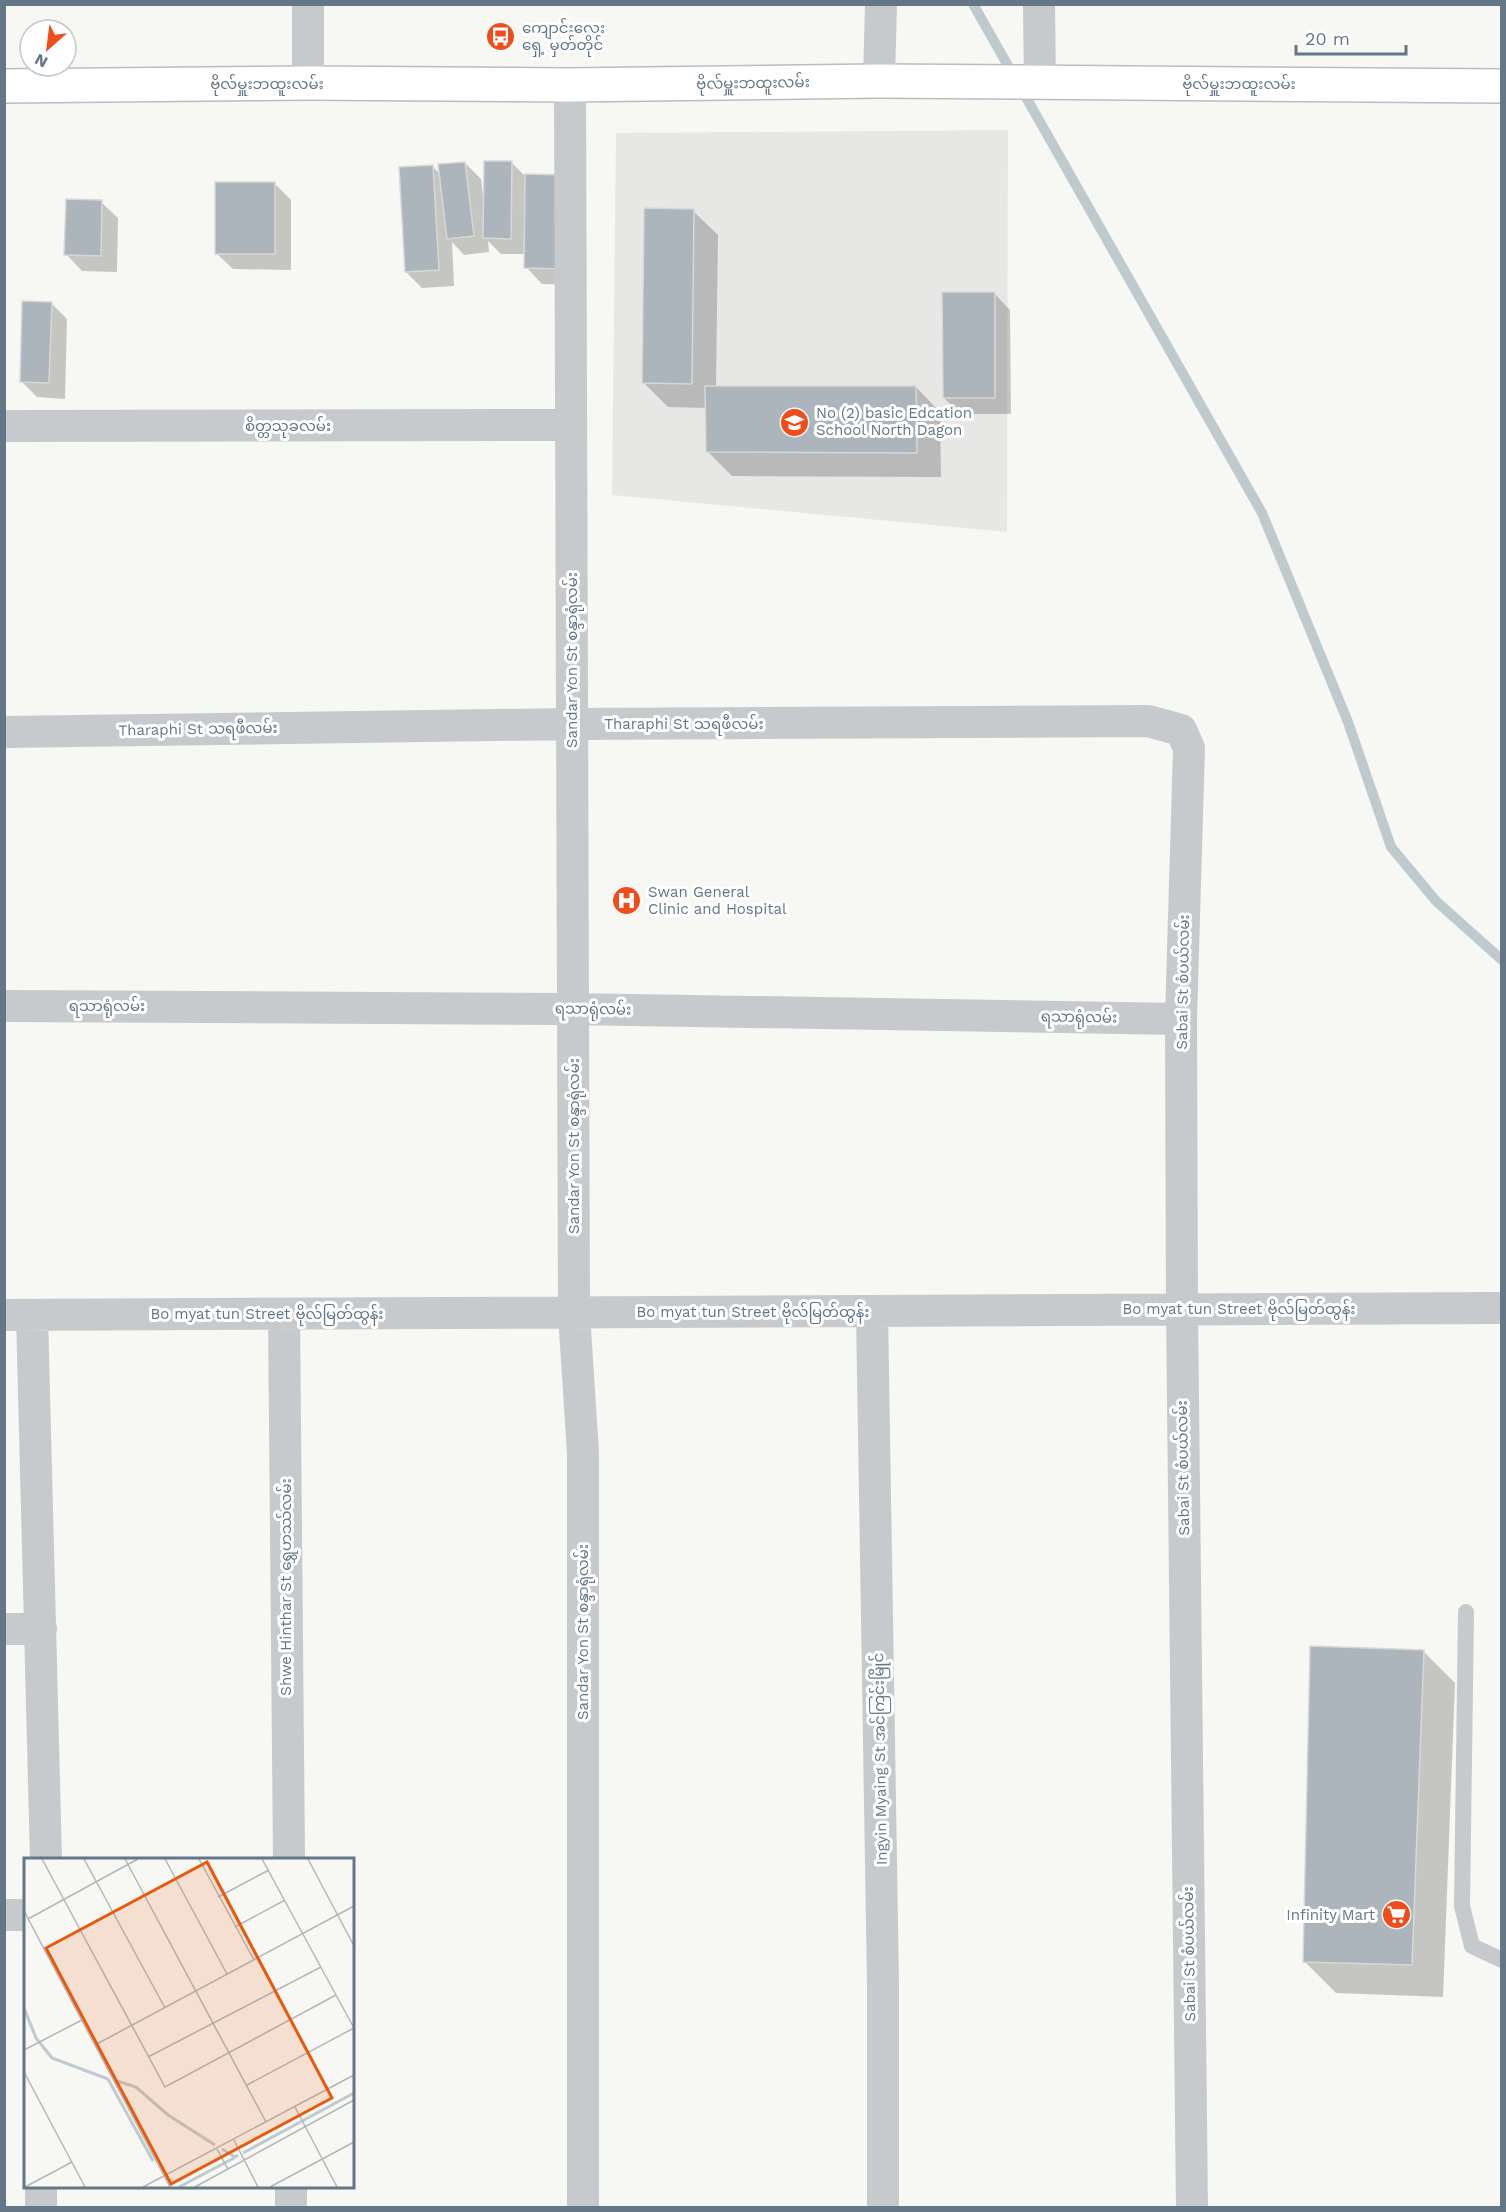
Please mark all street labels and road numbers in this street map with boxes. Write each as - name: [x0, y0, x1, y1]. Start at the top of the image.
- street label: ဗိုလ်မှူးဘထူးလမ်း: [696, 72, 810, 96]
- street label: ဗိုလ်မှူးဘထူးလမ်း: [210, 74, 324, 96]
- street label: ဗိုလ်မှူးဘထူးလမ်း: [1182, 74, 1296, 96]
- street label: စိတ္တသုခလမ်း: [245, 416, 331, 438]
- street label: Sandar Yon St စန္ဒာရုံလမ်း: [562, 572, 584, 748]
- street label: Tharaphi St သရဖီလမ်း: [604, 714, 764, 736]
- street label: Tharaphi St သရဖီလမ်း: [118, 718, 278, 742]
- street label: Sabai St စံပယ်လမ်း: [1172, 914, 1193, 1050]
- street label: ရသာရုံလမ်း: [69, 996, 145, 1018]
- street label: ရသာရုံလမ်း: [555, 998, 631, 1022]
- street label: ရသာရုံလမ်း: [1041, 1006, 1117, 1030]
- street label: Sandar Yon St စန္ဒာရုံလမ်း: [564, 1058, 586, 1234]
- street label: Bo myat tun Street ဗိုလ်မြတ်ထွန်း: [1122, 1299, 1356, 1321]
- street label: Bo myat tun Street ဗိုလ်မြတ်ထွန်း: [636, 1302, 870, 1324]
- street label: Bo myat tun Street ဗိုလ်မြတ်ထွန်း: [150, 1304, 384, 1326]
- street label: Sabai St စံပယ်လမ်း: [1172, 1400, 1193, 1536]
- street label: Shwe Hinthar St ရွှေဟဿ်လမ်း: [276, 1478, 298, 1696]
- street label: Sandar Yon St စန္ဒာရုံလမ်း: [573, 1544, 595, 1720]
- street label: Ingyin Myaing St အင်ကြင်းမြိုင်: [868, 1653, 894, 1865]
- street label: Sabai St စံပယ်လမ်း: [1178, 1886, 1199, 2022]

